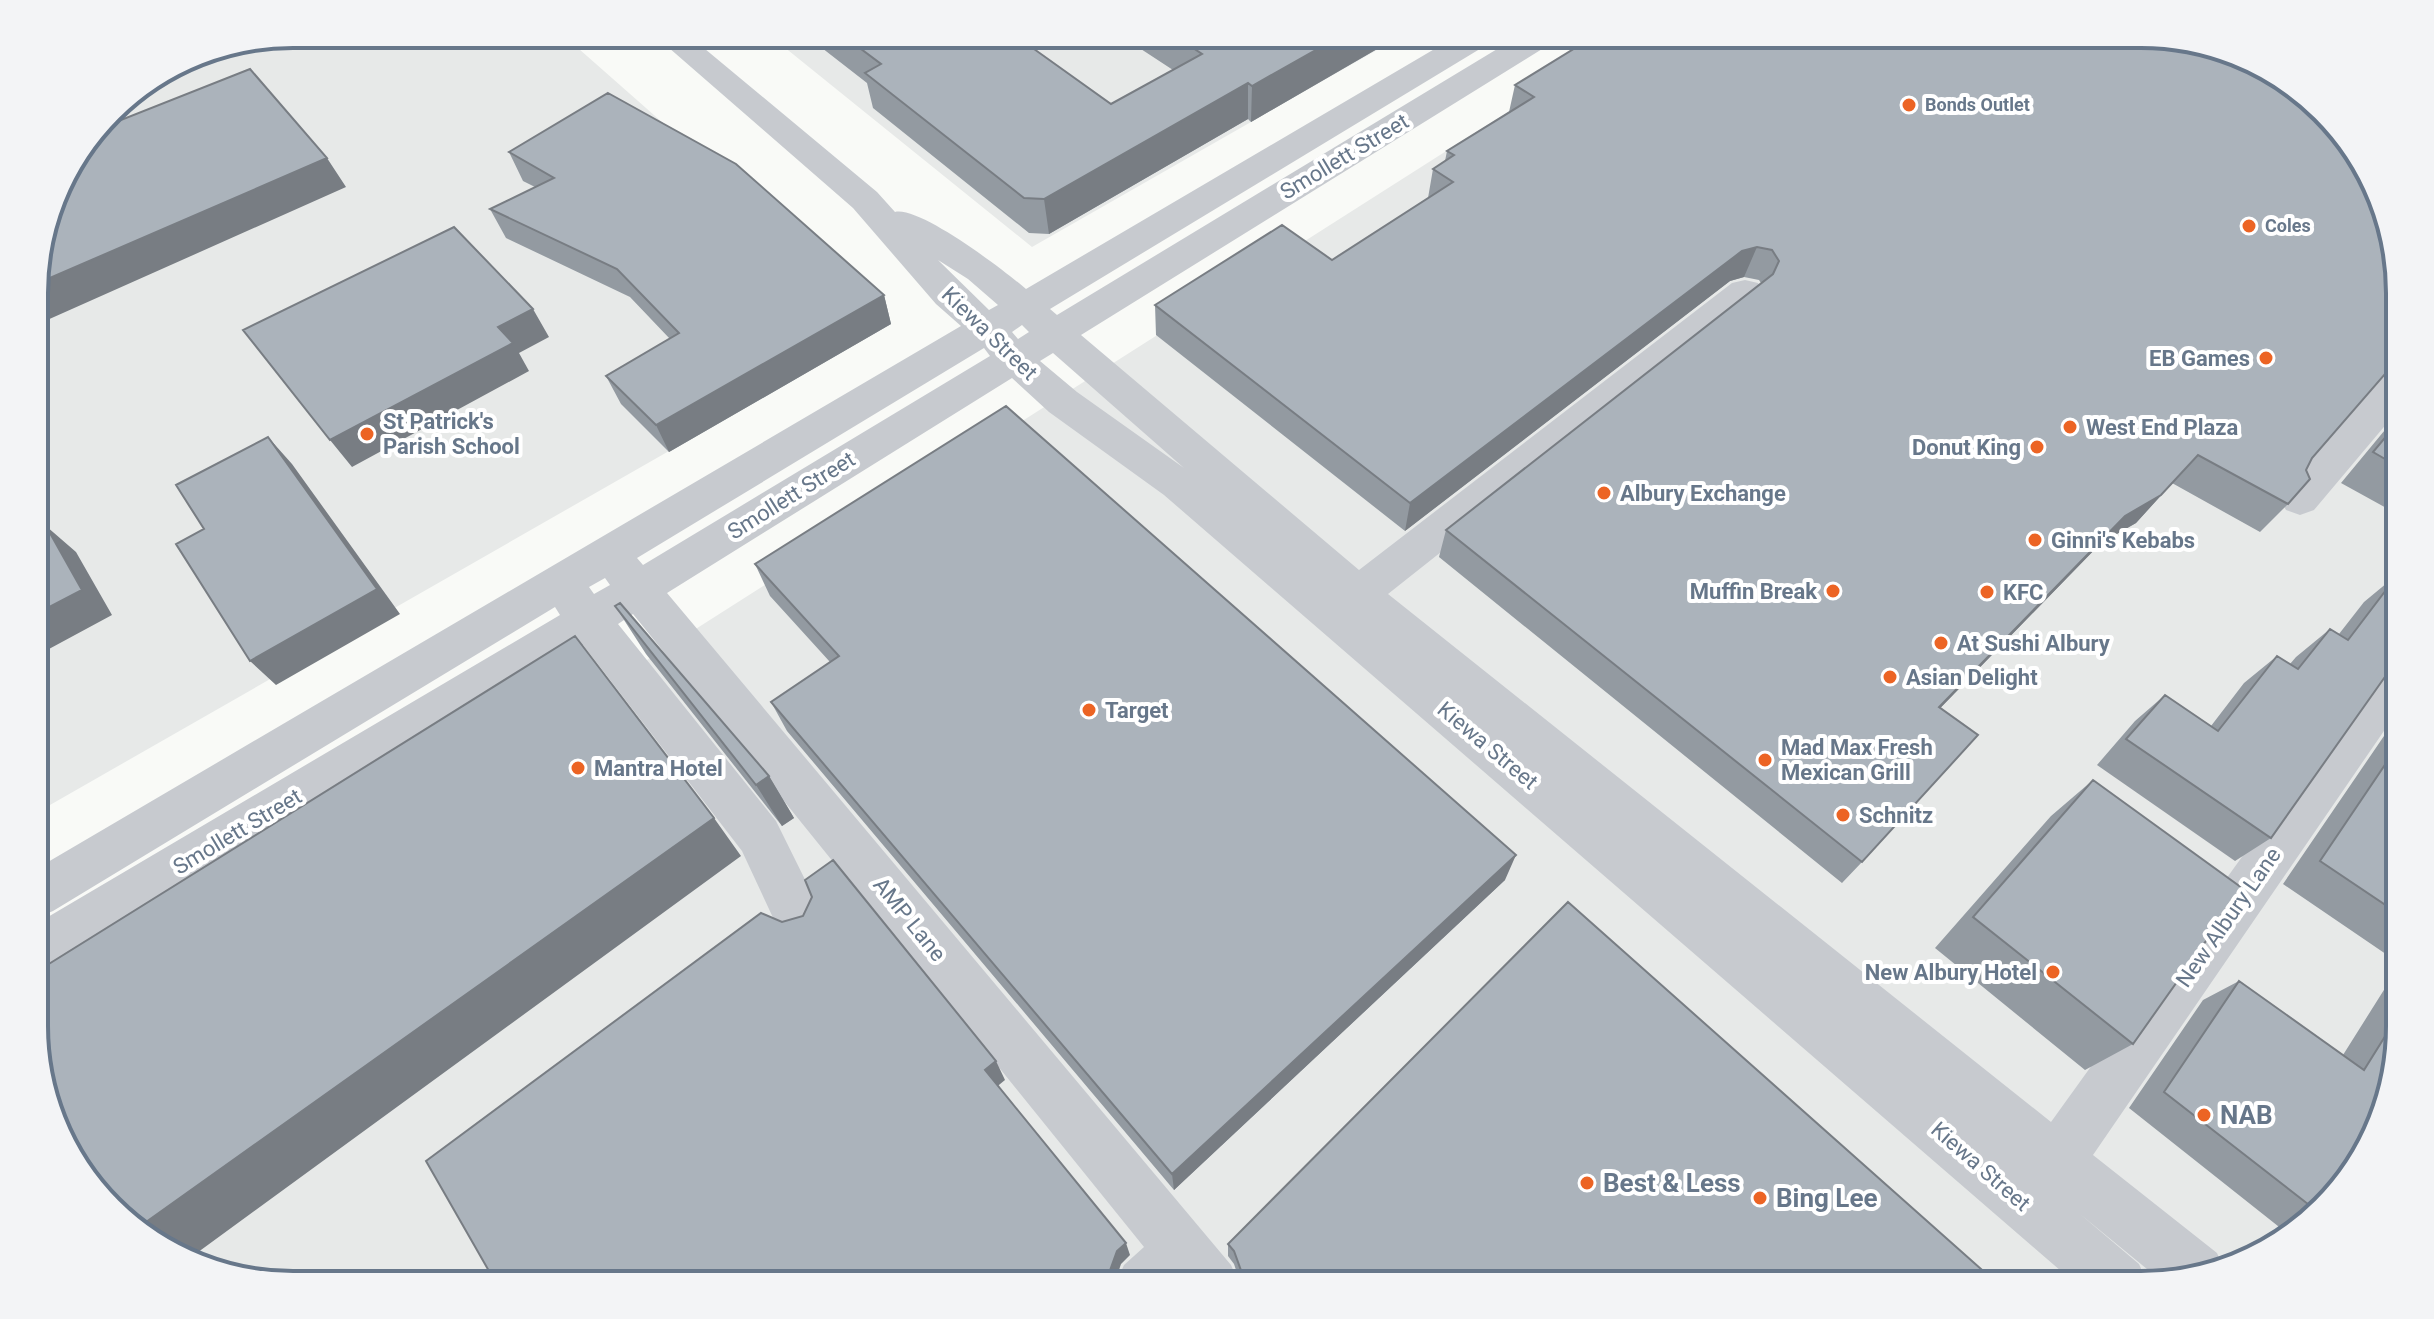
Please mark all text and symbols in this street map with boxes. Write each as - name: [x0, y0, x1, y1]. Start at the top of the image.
- place label: Bonds Outlet: [1925, 94, 2030, 115]
- marker: Bonds Outlet: [1900, 96, 1918, 114]
- street label: Smollett Street: [1276, 108, 1413, 205]
- place label: Coles: [2265, 215, 2311, 236]
- marker: Coles: [2240, 217, 2258, 235]
- street label: Kiewa Street: [937, 282, 1043, 385]
- place label: EB Games: [2149, 346, 2250, 371]
- marker: EB Games: [2257, 349, 2275, 367]
- place label: St Patrick's Parish School: [383, 409, 520, 459]
- place label: West End Plaza: [2086, 415, 2239, 440]
- marker: West End Plaza: [2061, 418, 2079, 436]
- marker: St Patrick's Parish School: [358, 425, 376, 443]
- place label: Donut King: [1912, 435, 2021, 460]
- marker: Donut King: [2028, 438, 2046, 456]
- street label: Smollett Street: [723, 446, 859, 544]
- place label: Albury Exchange: [1620, 481, 1786, 506]
- marker: Albury Exchange: [1595, 484, 1613, 502]
- place label: Ginni's Kebabs: [2051, 528, 2195, 553]
- marker: Ginni's Kebabs: [2026, 531, 2044, 549]
- place label: Muffin Break: [1690, 579, 1817, 604]
- place label: KFC: [2003, 580, 2043, 605]
- marker: Muffin Break: [1824, 582, 1842, 600]
- marker: KFC: [1978, 583, 1996, 601]
- place label: At Sushi Albury: [1957, 631, 2111, 656]
- marker: At Sushi Albury: [1932, 634, 1950, 652]
- place label: Asian Delight: [1906, 665, 2038, 690]
- marker: Asian Delight: [1881, 668, 1899, 686]
- street label: Kiewa Street: [1433, 696, 1543, 794]
- place label: Target: [1105, 698, 1169, 723]
- marker: Target: [1080, 701, 1098, 719]
- place label: Mad Max Fresh Mexican Grill: [1781, 735, 1933, 785]
- marker: Mad Max Fresh Mexican Grill: [1756, 751, 1774, 769]
- place label: Mantra Hotel: [594, 756, 723, 781]
- marker: Mantra Hotel: [569, 759, 587, 777]
- street label: Smollett Street: [169, 783, 306, 880]
- place label: Schnitz: [1859, 803, 1933, 828]
- marker: Schnitz: [1834, 806, 1852, 824]
- street label: New Albury Lane: [2171, 843, 2286, 992]
- street label: AMP Lane: [868, 872, 951, 966]
- place label: New Albury Hotel: [1865, 960, 2037, 985]
- marker: New Albury Hotel: [2044, 963, 2062, 981]
- place label: NAB: [2220, 1100, 2273, 1130]
- marker: NAB: [2195, 1106, 2213, 1124]
- street label: Kiewa Street: [1926, 1117, 2035, 1216]
- place label: Best & Less: [1603, 1168, 1741, 1198]
- marker: Best & Less: [1578, 1174, 1596, 1192]
- place label: Bing Lee: [1776, 1183, 1878, 1213]
- marker: Bing Lee: [1751, 1189, 1769, 1207]

